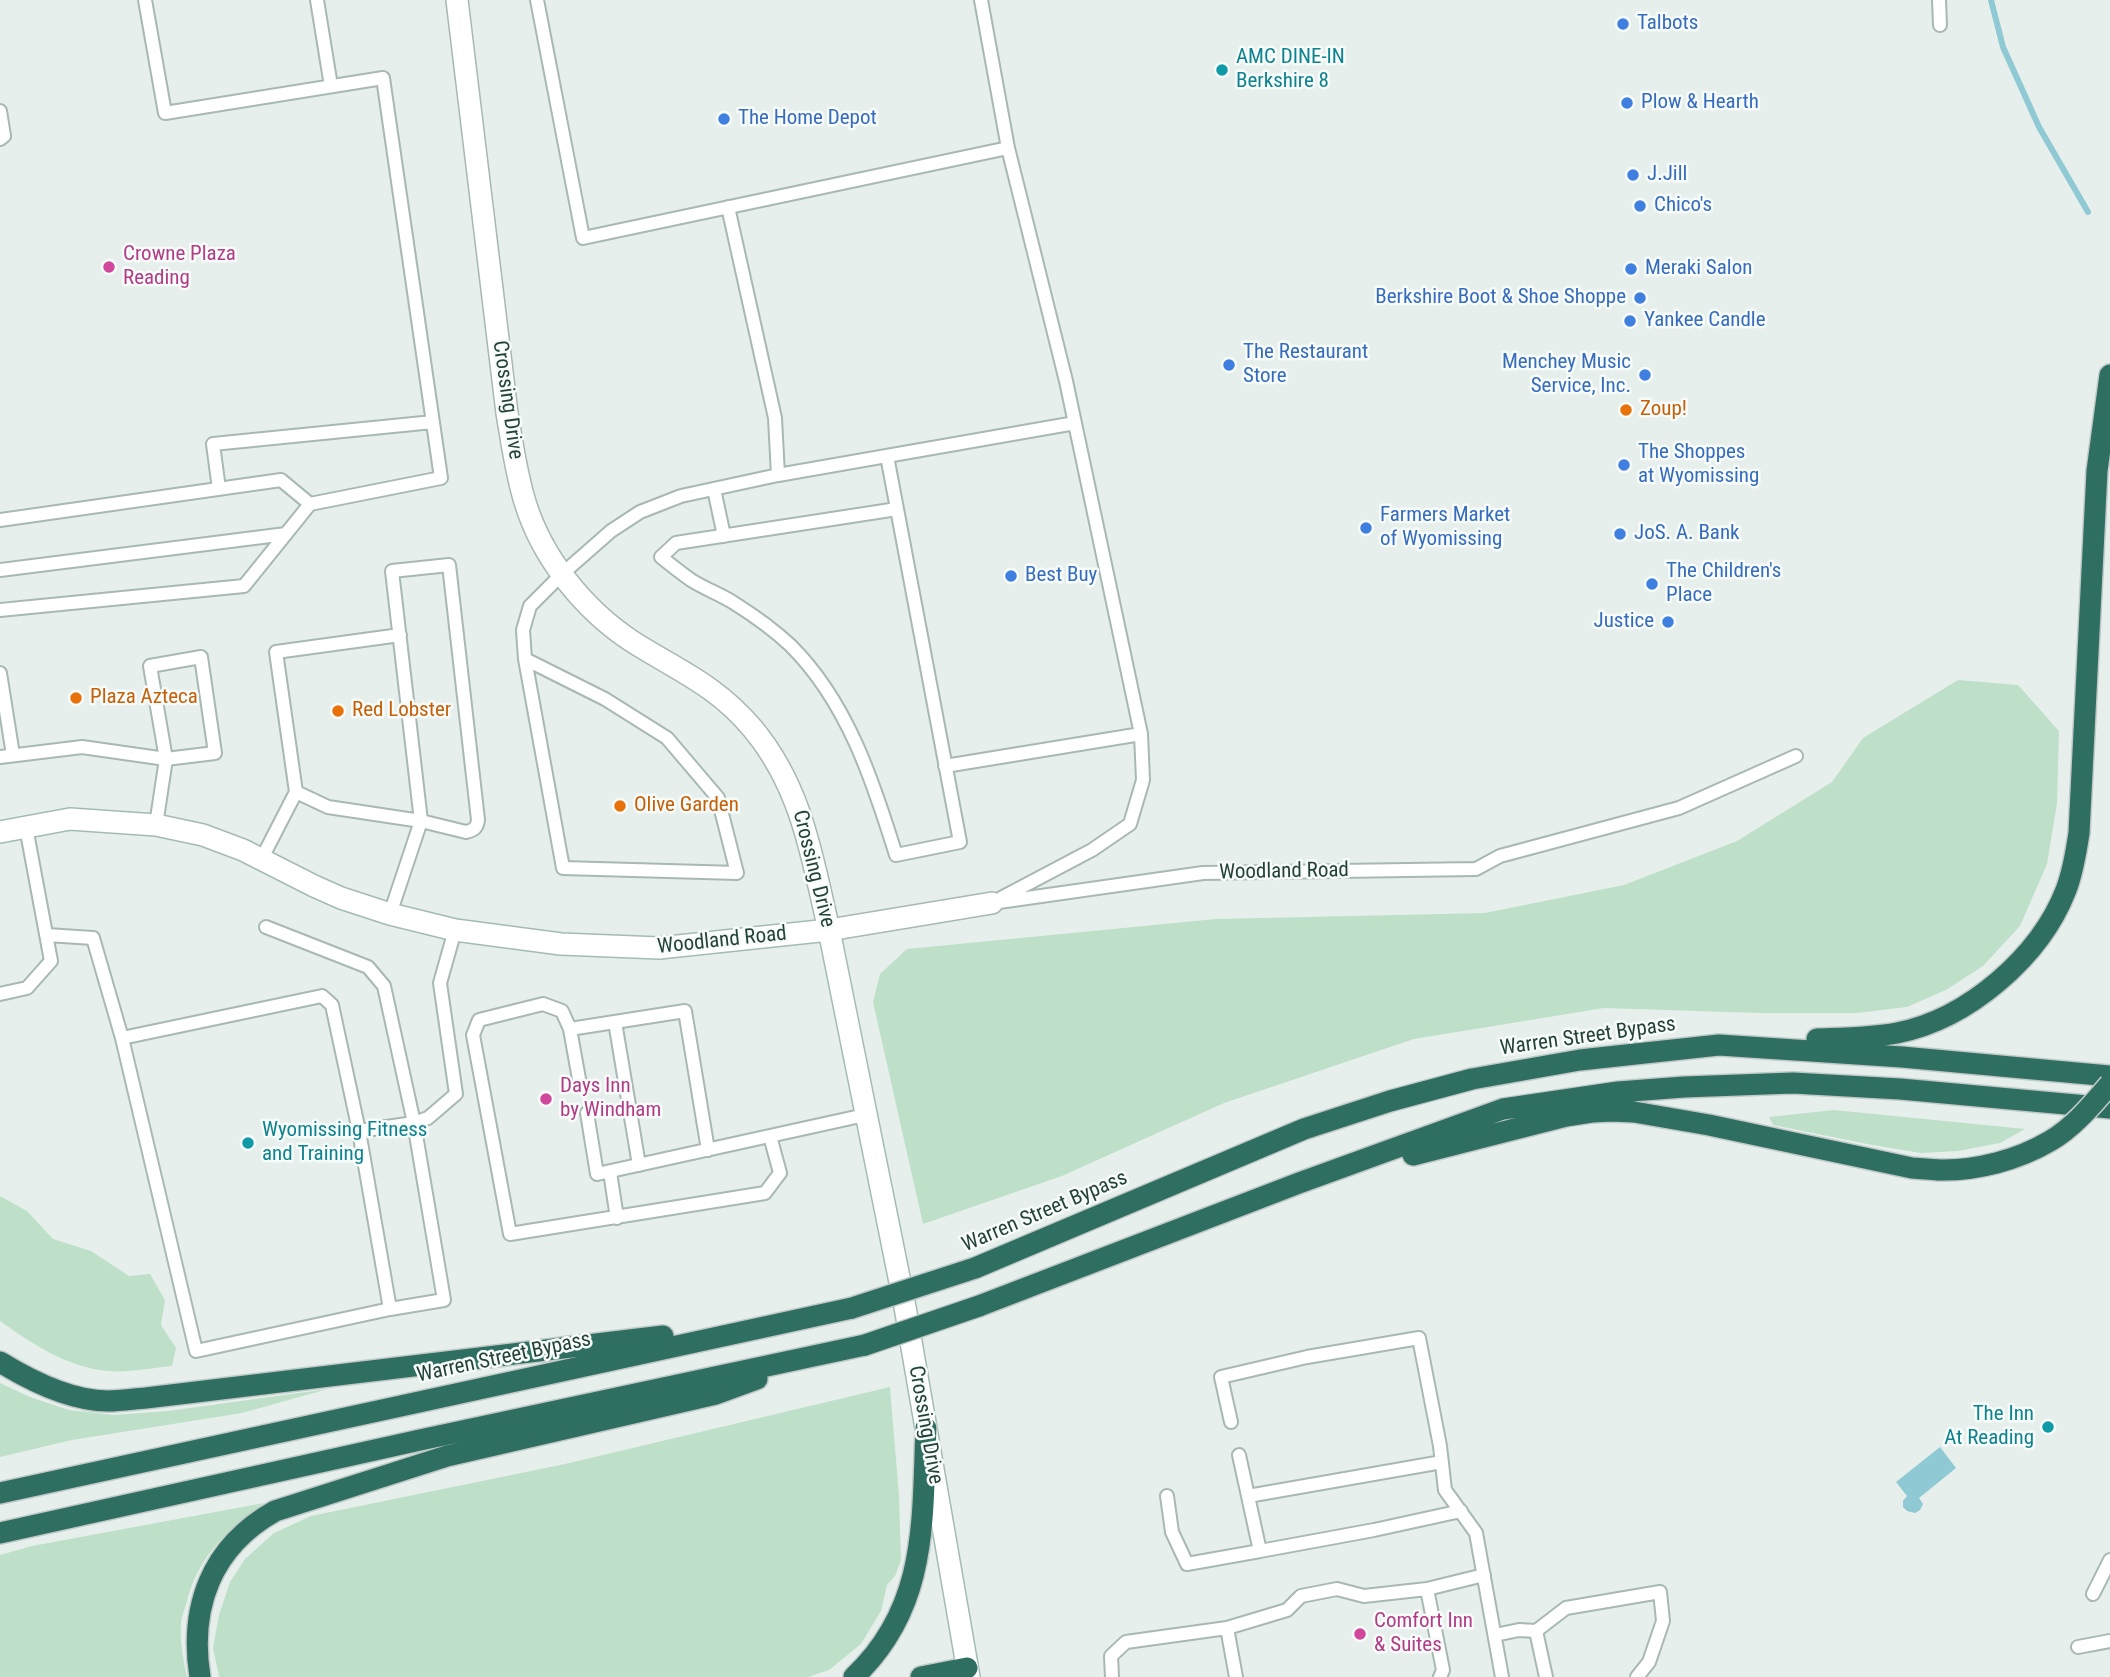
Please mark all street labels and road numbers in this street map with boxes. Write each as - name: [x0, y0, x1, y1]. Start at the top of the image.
- street label: Crossing Drive: [486, 339, 528, 461]
- street label: Crossing Drive: [786, 808, 840, 930]
- street label: Woodland Road: [1219, 858, 1349, 886]
- street label: Woodland Road: [656, 922, 788, 960]
- street label: Warren Street Bypass: [1499, 1012, 1677, 1062]
- street label: Warren Street Bypass: [959, 1166, 1131, 1258]
- street label: Warren Street Bypass: [415, 1327, 593, 1389]
- street label: Crossing Drive: [902, 1364, 948, 1486]

